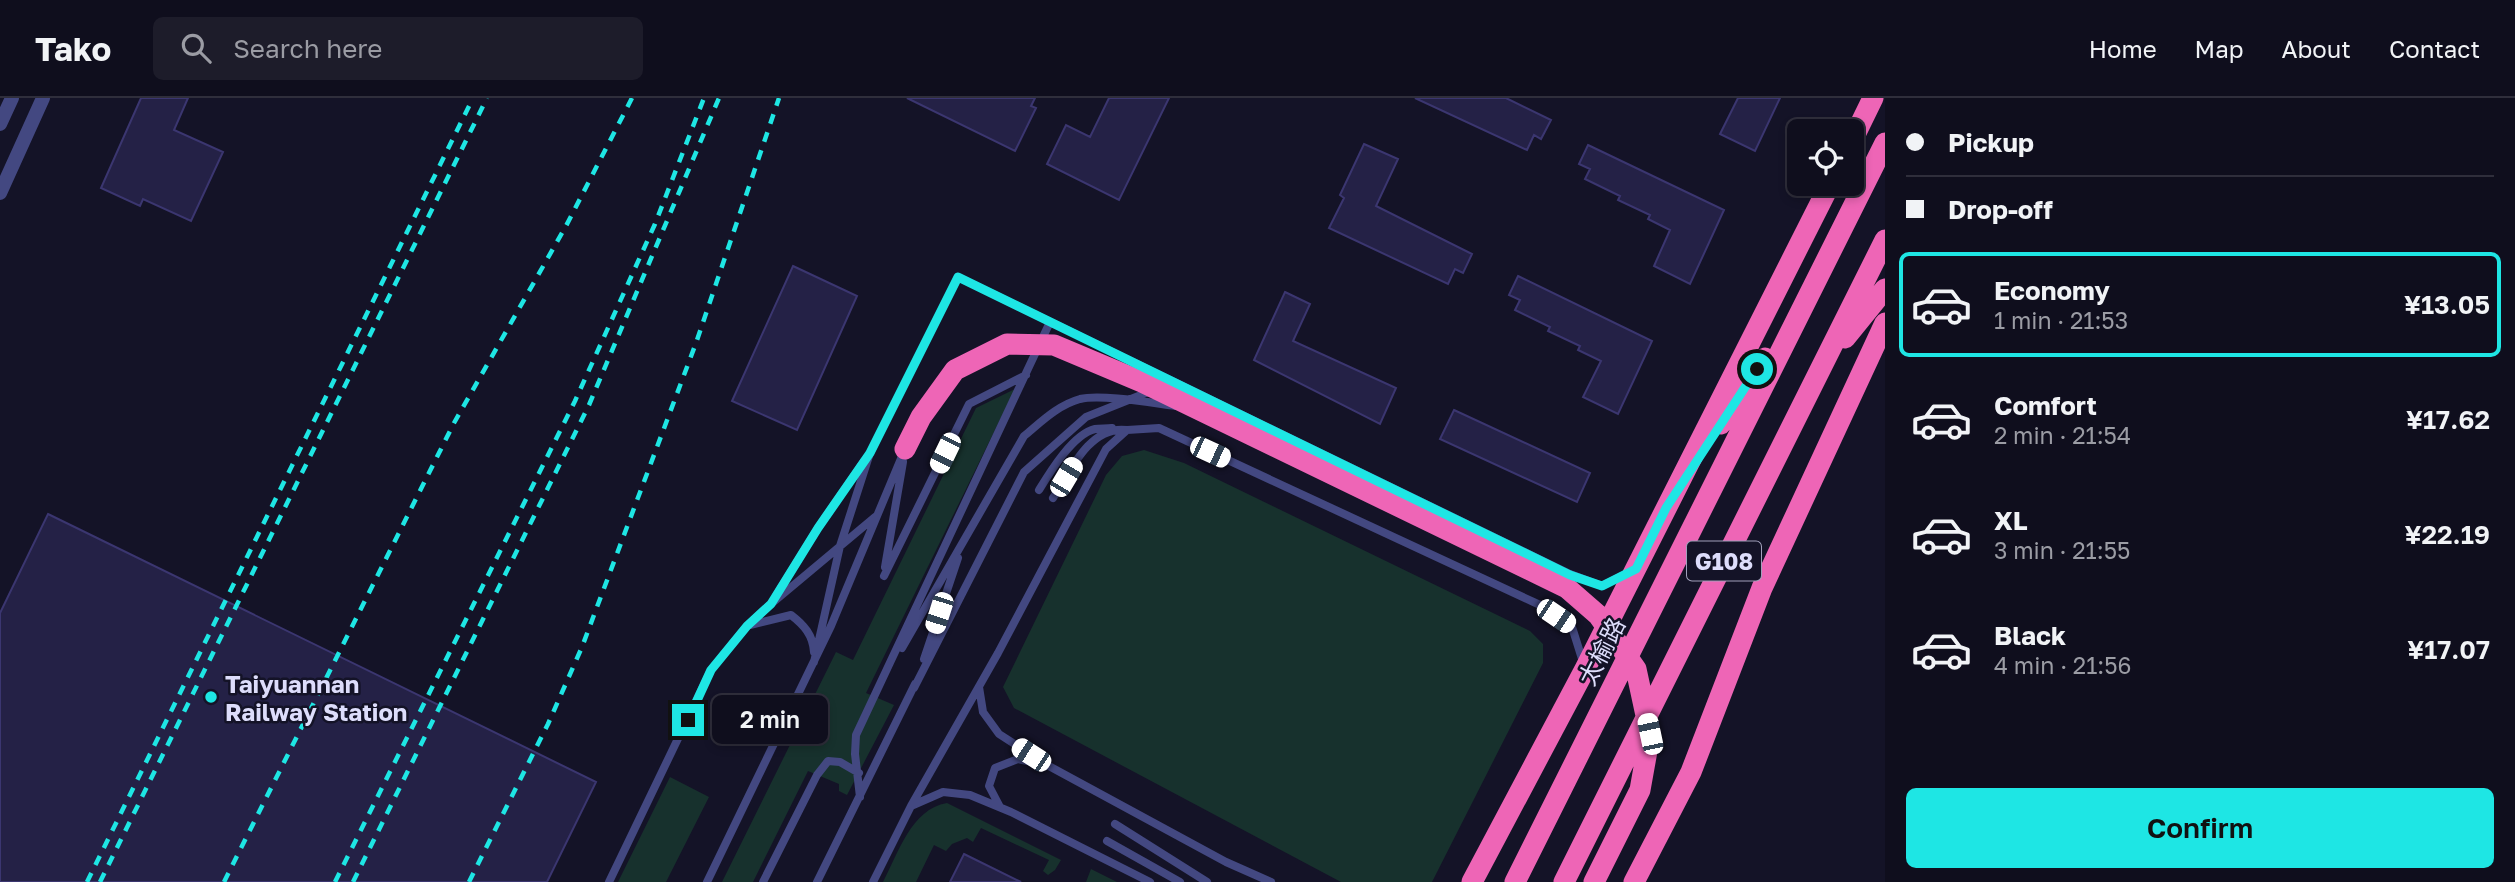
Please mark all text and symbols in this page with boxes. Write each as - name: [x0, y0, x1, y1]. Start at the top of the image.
- search box: [153, 17, 643, 80]
- text: Tako: [35, 29, 111, 68]
- icon: search: [177, 29, 215, 67]
- text: Search here: [233, 33, 382, 64]
- text: Home: [2089, 34, 2157, 63]
- text: Map: [2195, 34, 2244, 63]
- text: About: [2282, 34, 2351, 63]
- text: Contact: [2389, 34, 2480, 63]
- map controls: [1787, 119, 1864, 196]
- button: locate: [1787, 119, 1864, 196]
- text: Pickup: [1948, 127, 2034, 158]
- text: Drop-off: [1948, 194, 2053, 225]
- icon: car: [1910, 273, 1973, 336]
- text: Economy: [1994, 275, 2110, 306]
- text: ¥13.05: [2404, 289, 2490, 320]
- text: 1 min · 21:53: [1994, 306, 2128, 334]
- route start: [1741, 353, 1773, 385]
- icon: car: [1910, 388, 1973, 451]
- text: Comfort: [1994, 390, 2097, 421]
- text: ¥17.62: [2406, 404, 2490, 435]
- text: 2 min · 21:54: [1994, 421, 2131, 449]
- car: [927, 430, 964, 476]
- car: [1187, 434, 1234, 470]
- car: [1047, 454, 1086, 500]
- icon: car: [1910, 503, 1973, 566]
- text: XL: [1994, 505, 2028, 536]
- text: ¥22.19: [2405, 519, 2490, 550]
- text: 3 min · 21:55: [1994, 536, 2130, 564]
- road number: G108: [1687, 542, 1761, 580]
- car: [923, 590, 956, 636]
- car: [1533, 596, 1580, 636]
- street label: 太榆路: [1572, 612, 1630, 690]
- icon: car: [1910, 618, 1973, 681]
- text: Black: [1994, 620, 2066, 651]
- text: ¥17.07: [2407, 634, 2490, 665]
- text: 4 min · 21:56: [1994, 651, 2132, 679]
- place label: Taiyuannan Railway Station: [225, 669, 407, 726]
- marker: Taiyuannan Railway Station: [203, 689, 219, 705]
- callout: 2 min: [712, 696, 828, 744]
- route end: [672, 704, 704, 736]
- text: 2 min: [740, 705, 800, 733]
- car: [1636, 711, 1665, 757]
- car: [1008, 735, 1055, 775]
- button: Confirm: [1906, 788, 2494, 868]

